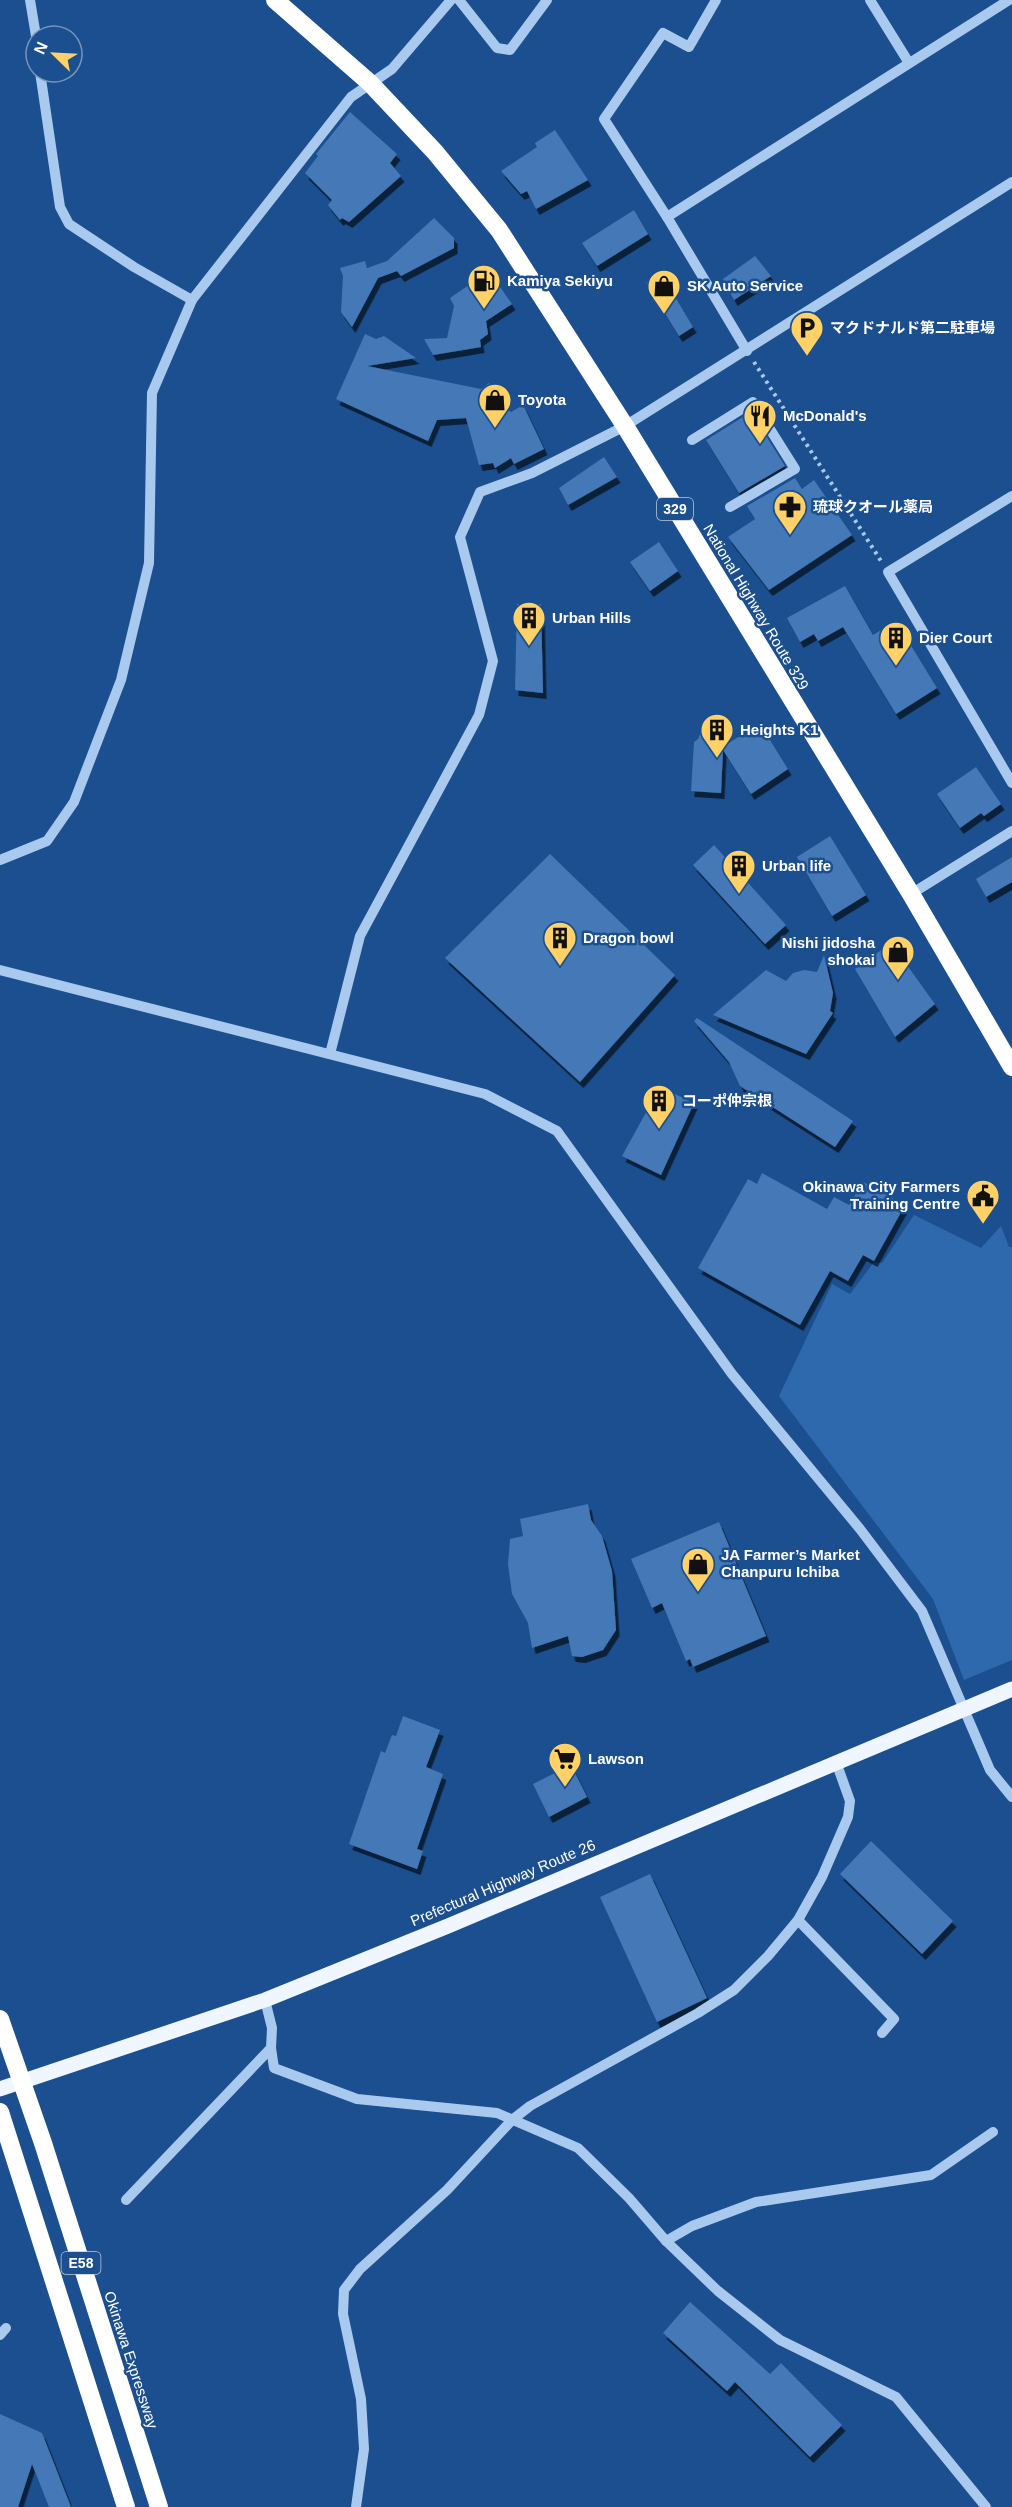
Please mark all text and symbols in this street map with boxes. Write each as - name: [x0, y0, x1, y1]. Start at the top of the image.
- north arrow: [24, 24, 84, 84]
- text: N: [31, 39, 51, 57]
- fuel station icon: Kamiya Sekiyu: [466, 263, 502, 310]
- shop icon: SK Auto Service: [646, 268, 682, 315]
- place label: Kamiya Sekiyu: [507, 272, 613, 289]
- place label: SK Auto Service: [687, 277, 803, 294]
- parking icon: マクドナルド第二駐車場: [789, 310, 825, 357]
- place label: マクドナルド第二駐車場: [830, 319, 995, 336]
- shop icon: Toyota: [477, 382, 513, 429]
- place label: Toyota: [518, 391, 567, 408]
- restaurant icon: McDonald's: [742, 398, 778, 445]
- place label: McDonald's: [783, 407, 867, 424]
- pharmacy icon: 琉球クオール薬局: [772, 489, 808, 536]
- road number: 329: [657, 498, 693, 520]
- place label: 琉球クオール薬局: [813, 498, 933, 515]
- street label: National Highway Route 329: [700, 521, 813, 693]
- building icon: Urban Hills: [511, 600, 547, 647]
- place label: Urban Hills: [552, 609, 631, 626]
- building icon: Dier Court: [878, 620, 914, 667]
- place label: Dier Court: [919, 629, 992, 646]
- building icon: Heights K1: [699, 712, 735, 759]
- place label: Heights K1: [740, 721, 818, 738]
- building icon: Urban life: [721, 848, 757, 895]
- place label: Urban life: [762, 857, 831, 874]
- building icon: Dragon bowl: [542, 920, 578, 967]
- place label: Dragon bowl: [583, 929, 674, 946]
- place label: Nishi jidosha shokai: [782, 934, 876, 968]
- shop icon: Nishi jidosha shokai: [880, 934, 916, 981]
- building icon: コーポ仲宗根: [641, 1083, 677, 1130]
- place label: コーポ仲宗根: [682, 1092, 772, 1109]
- place label: Okinawa City Farmers Training Centre: [802, 1178, 960, 1212]
- public building icon: Okinawa City Farmers Training Centre: [965, 1178, 1001, 1225]
- shop icon: JA Farmer’s Market Chanpuru Ichiba: [680, 1546, 716, 1593]
- place label: JA Farmer’s Market Chanpuru Ichiba: [721, 1546, 860, 1580]
- supermarket icon: Lawson: [547, 1741, 583, 1788]
- place label: Lawson: [588, 1750, 644, 1767]
- street label: Prefectural Highway Route 26: [408, 1836, 598, 1929]
- road number: E58: [62, 2252, 100, 2274]
- street label: Okinawa Expressway: [101, 2289, 162, 2431]

